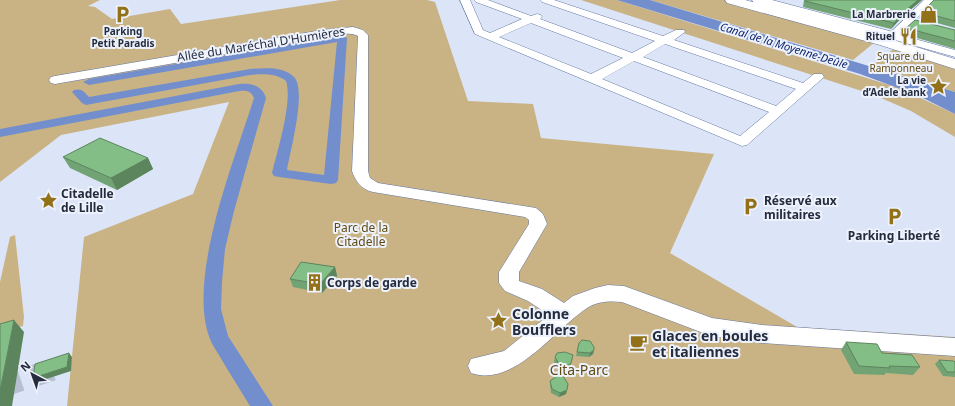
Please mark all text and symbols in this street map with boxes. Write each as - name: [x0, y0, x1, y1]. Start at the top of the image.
- parking icon: Parking Petit Paradis: [113, 4, 133, 24]
- shop icon: La Marbrerie: [919, 4, 939, 24]
- place label: La Marbrerie: [852, 7, 916, 21]
- water label: Canal de la Moyenne-Deûle: [718, 18, 850, 72]
- street label: Allée du Maréchal D'Humières: [176, 22, 346, 66]
- place label: Parking Petit Paradis: [91, 24, 155, 50]
- restaurant icon: Rituel: [898, 26, 918, 46]
- place label: Rituel: [866, 29, 895, 43]
- park label: Square du Ramponneau: [869, 49, 933, 75]
- place label: La vie d’Adele bank: [862, 73, 927, 99]
- place icon: La vie d’Adele bank: [929, 76, 949, 96]
- place label: Citadelle de Lille: [61, 185, 114, 216]
- place icon: Citadelle de Lille: [38, 190, 58, 210]
- place label: Réservé aux militaires: [764, 192, 837, 223]
- parking icon: Réservé aux militaires: [741, 197, 761, 217]
- parking icon: Parking Liberté: [884, 206, 904, 226]
- park label: Parc de la Citadelle: [334, 219, 388, 250]
- place label: Parking Liberté: [848, 227, 940, 244]
- building icon: Corps de garde: [304, 272, 324, 292]
- place label: Corps de garde: [327, 274, 417, 291]
- place label: Colonne Boufflers: [512, 304, 576, 339]
- place icon: Colonne Boufflers: [489, 311, 509, 331]
- place label: Glaces en boules et italiennes: [652, 326, 768, 361]
- cafe icon: Glaces en boules et italiennes: [629, 333, 649, 353]
- north arrow: [12, 354, 52, 394]
- text: N: [17, 357, 33, 375]
- park label: Cita-Parc: [550, 360, 608, 379]

